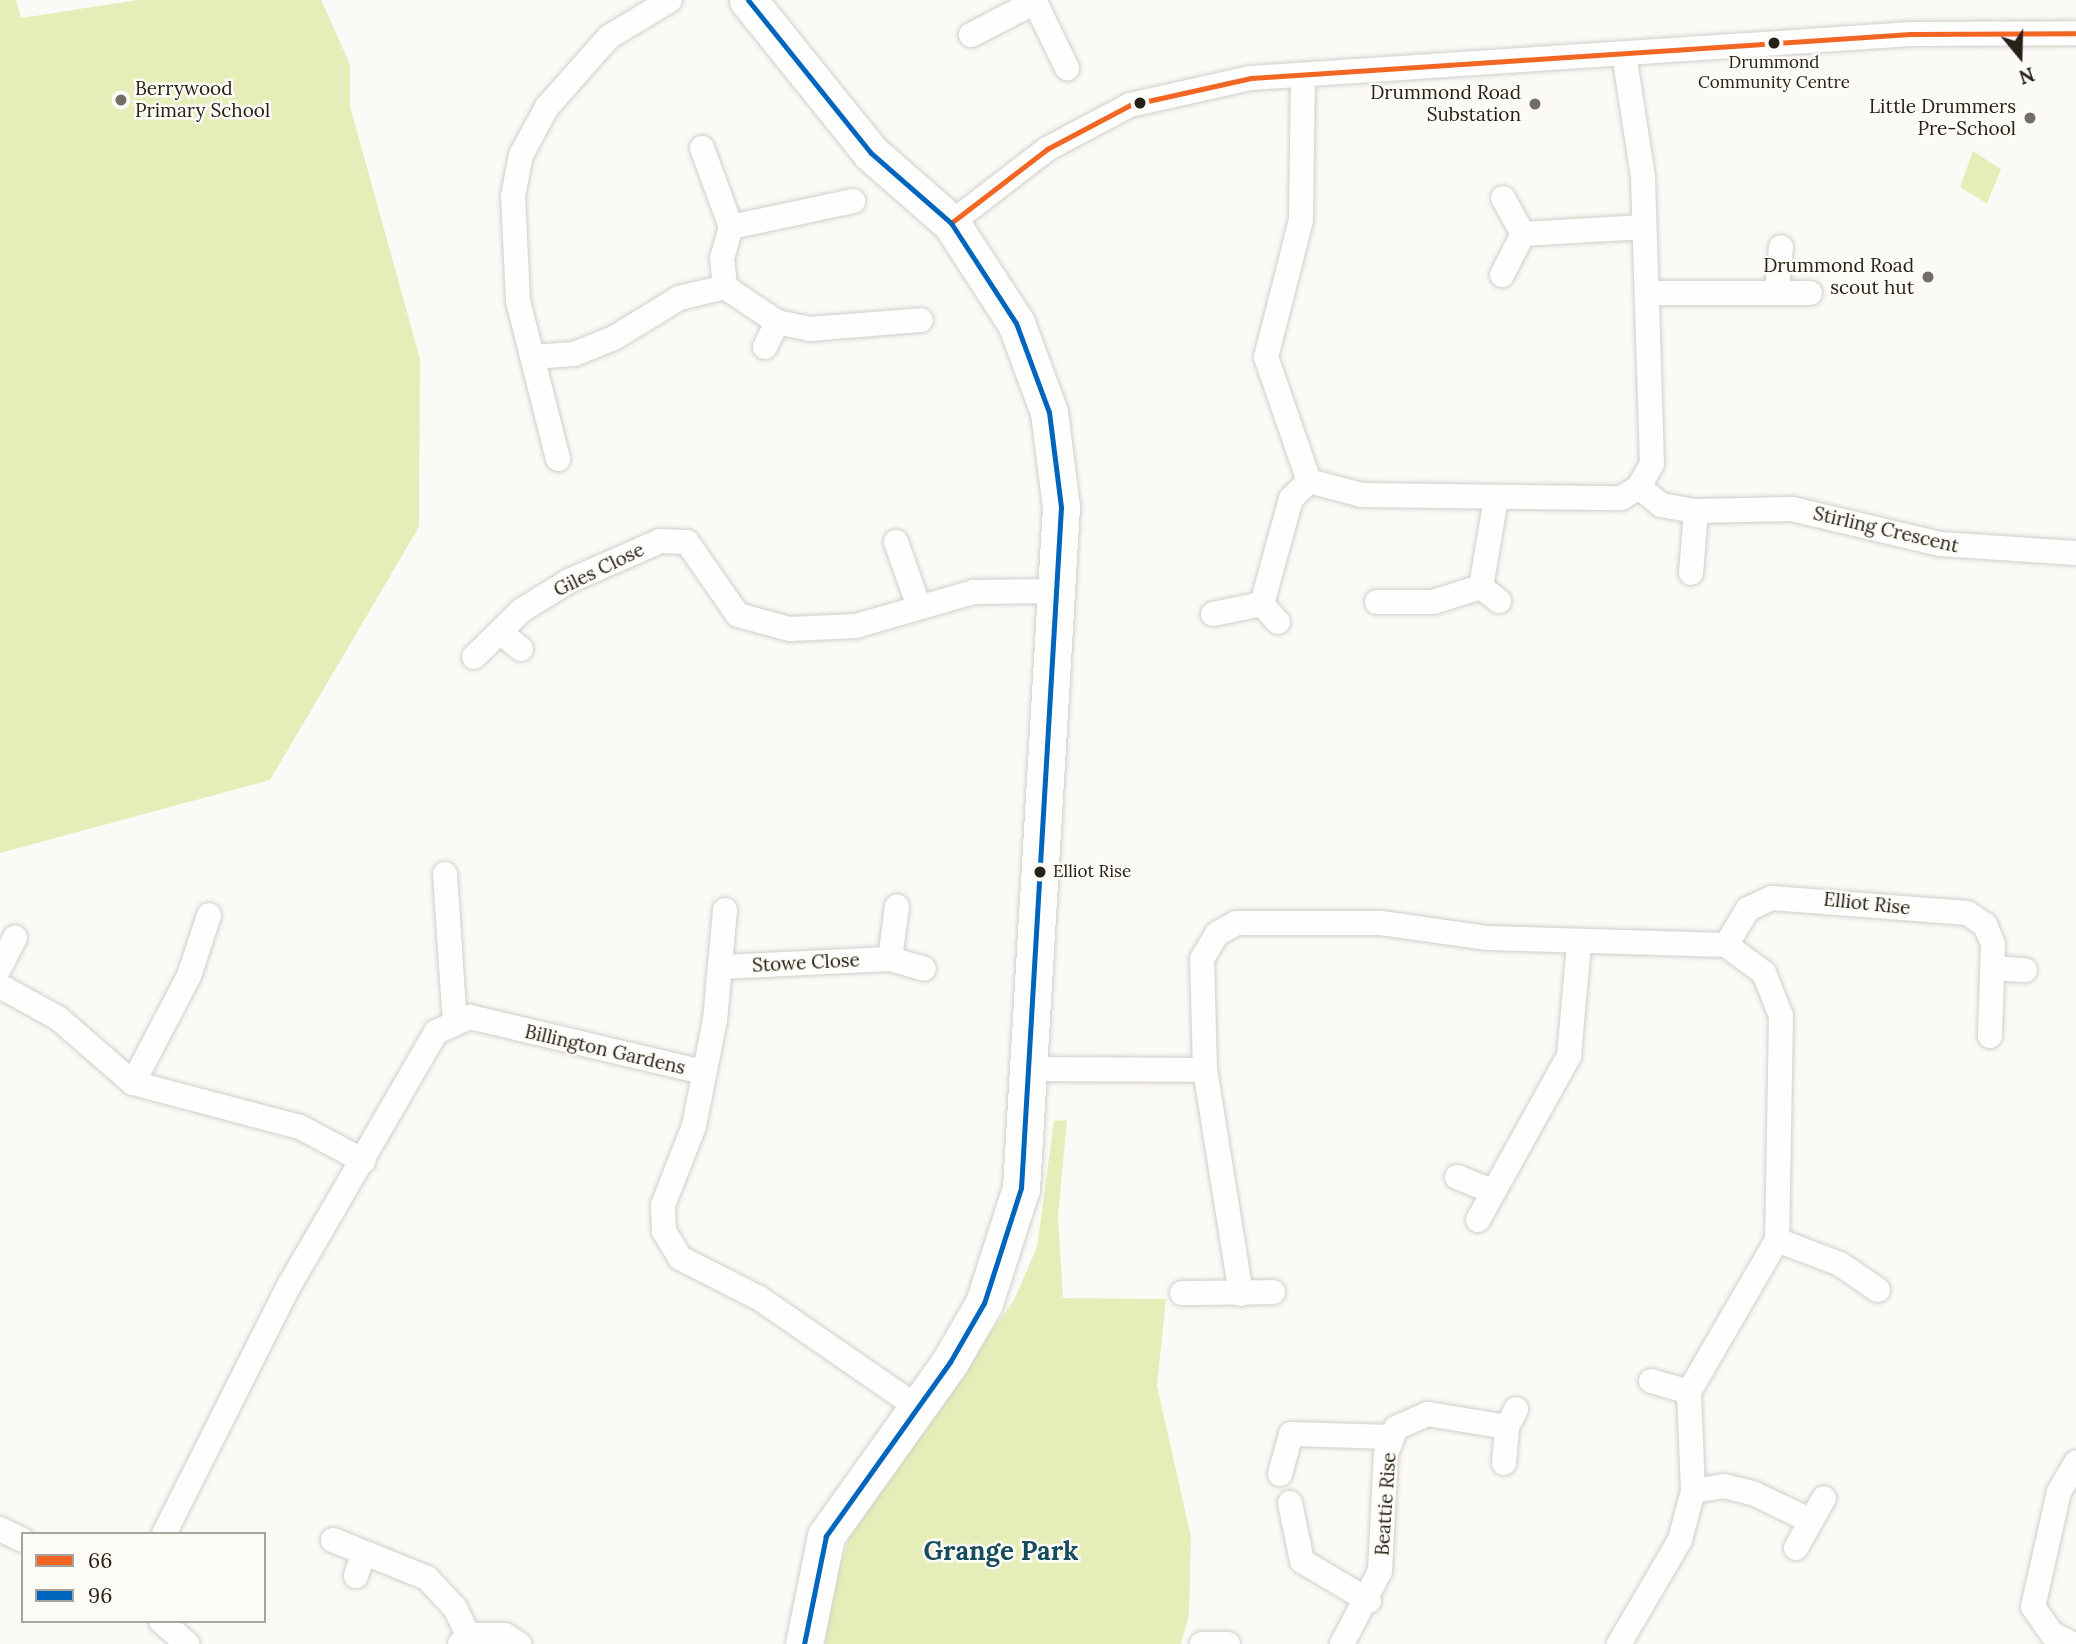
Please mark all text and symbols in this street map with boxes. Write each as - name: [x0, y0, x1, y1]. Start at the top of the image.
- north arrow: [1985, 21, 2055, 91]
- marker: Drummond Community Centre: [1767, 36, 1781, 50]
- place label: Drummond Community Centre: [1698, 53, 1850, 93]
- text: N: [2016, 62, 2038, 90]
- place label: Berrywood Primary School: [135, 78, 270, 122]
- place label: Drummond Road Substation: [1370, 82, 1521, 126]
- marker: Berrywood Primary School: [113, 92, 129, 108]
- unlabelled marker: [1133, 96, 1147, 110]
- marker: Drummond Road Substation: [1527, 96, 1543, 112]
- place label: Little Drummers Pre-School: [1869, 96, 2016, 140]
- marker: Little Drummers Pre-School: [2022, 110, 2038, 126]
- place label: Drummond Road scout hut: [1763, 255, 1914, 299]
- marker: Drummond Road scout hut: [1920, 269, 1936, 285]
- street label: Stirling Crescent: [1811, 502, 1961, 558]
- street label: Giles Close: [550, 538, 648, 602]
- place label: Elliot Rise: [1053, 862, 1131, 882]
- marker: Elliot Rise: [1033, 865, 1047, 879]
- street label: Elliot Rise: [1822, 888, 1912, 920]
- street label: Stowe Close: [752, 949, 860, 977]
- street label: Billington Gardens: [523, 1020, 687, 1080]
- street label: Beattie Rise: [1371, 1452, 1401, 1556]
- legend: [21, 1532, 266, 1623]
- district label: Grange Park: [924, 1535, 1078, 1567]
- text: 66: [88, 1547, 112, 1574]
- text: 96: [88, 1582, 112, 1609]

